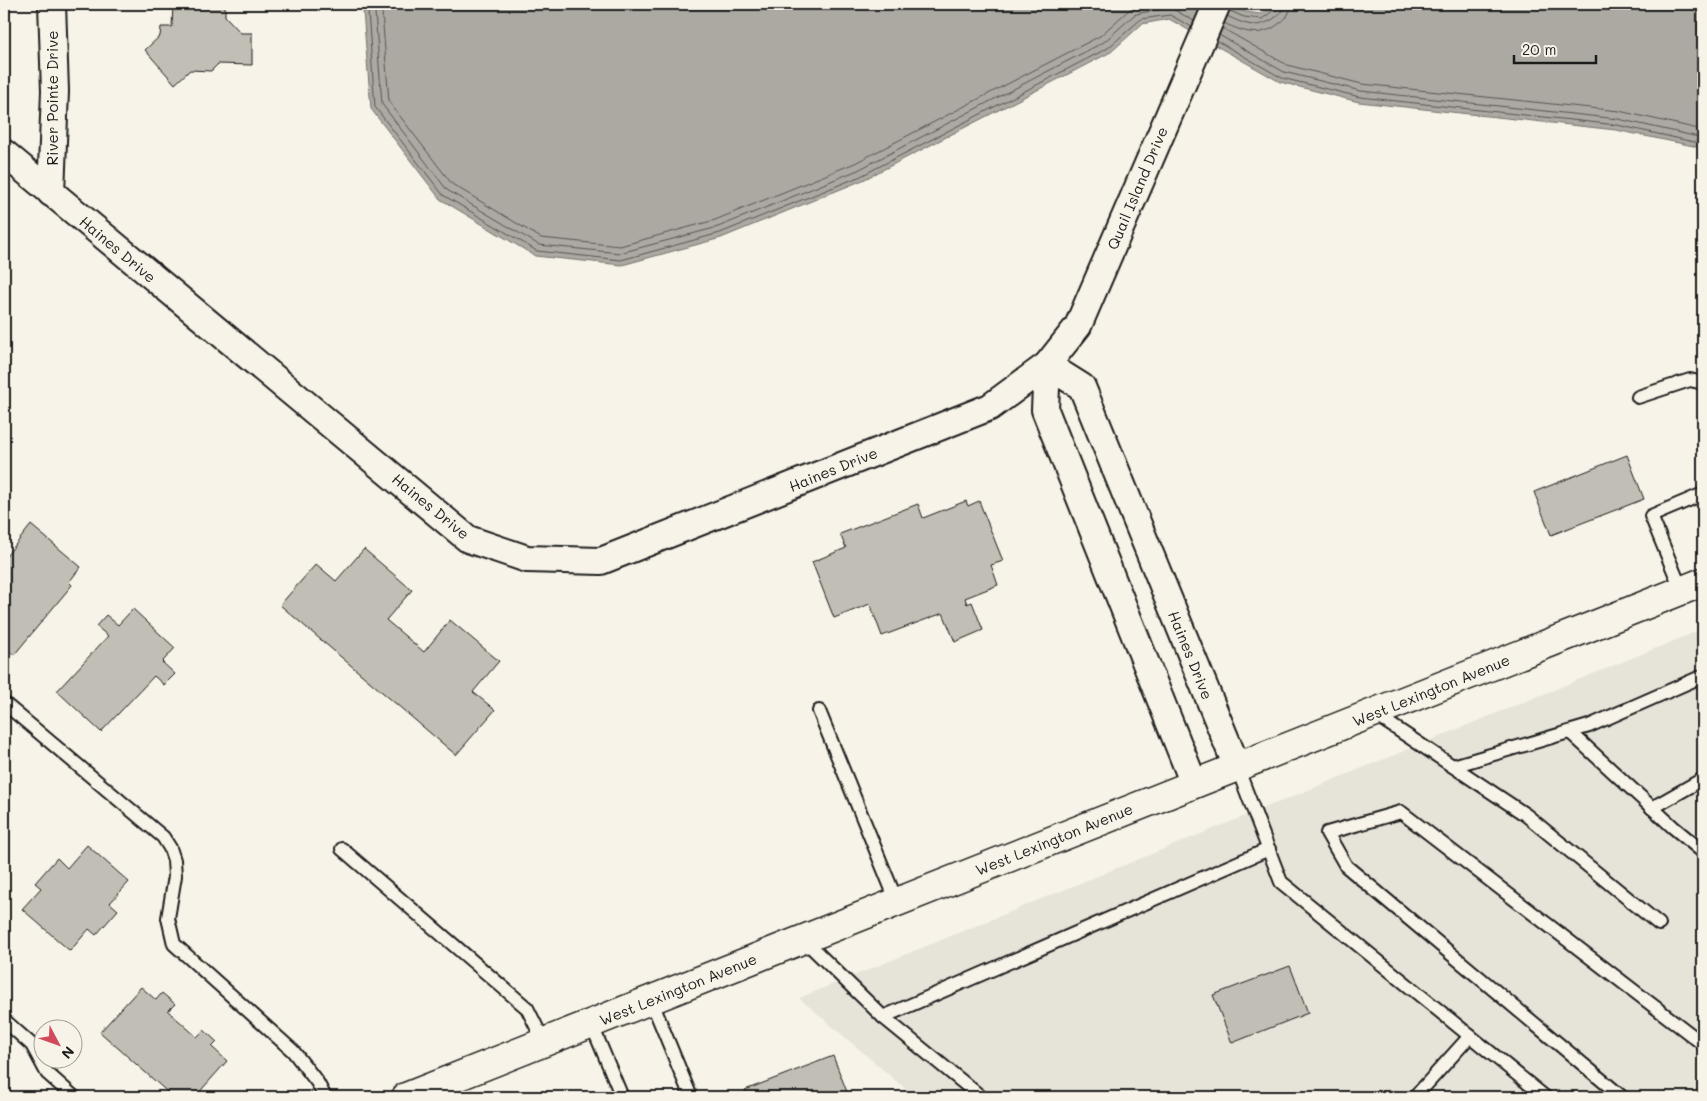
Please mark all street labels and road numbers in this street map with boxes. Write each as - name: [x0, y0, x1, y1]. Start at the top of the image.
- street label: River Pointe Drive: [42, 30, 62, 166]
- street label: Quail Island Drive: [1102, 123, 1172, 253]
- street label: Haines Drive: [76, 211, 160, 287]
- street label: Haines Drive: [786, 442, 880, 496]
- street label: Haines Drive: [388, 469, 474, 543]
- street label: Haines Drive: [1164, 608, 1218, 702]
- street label: West Lexington Avenue: [1349, 649, 1513, 731]
- street label: West Lexington Avenue: [972, 798, 1136, 880]
- street label: West Lexington Avenue: [596, 948, 760, 1030]

